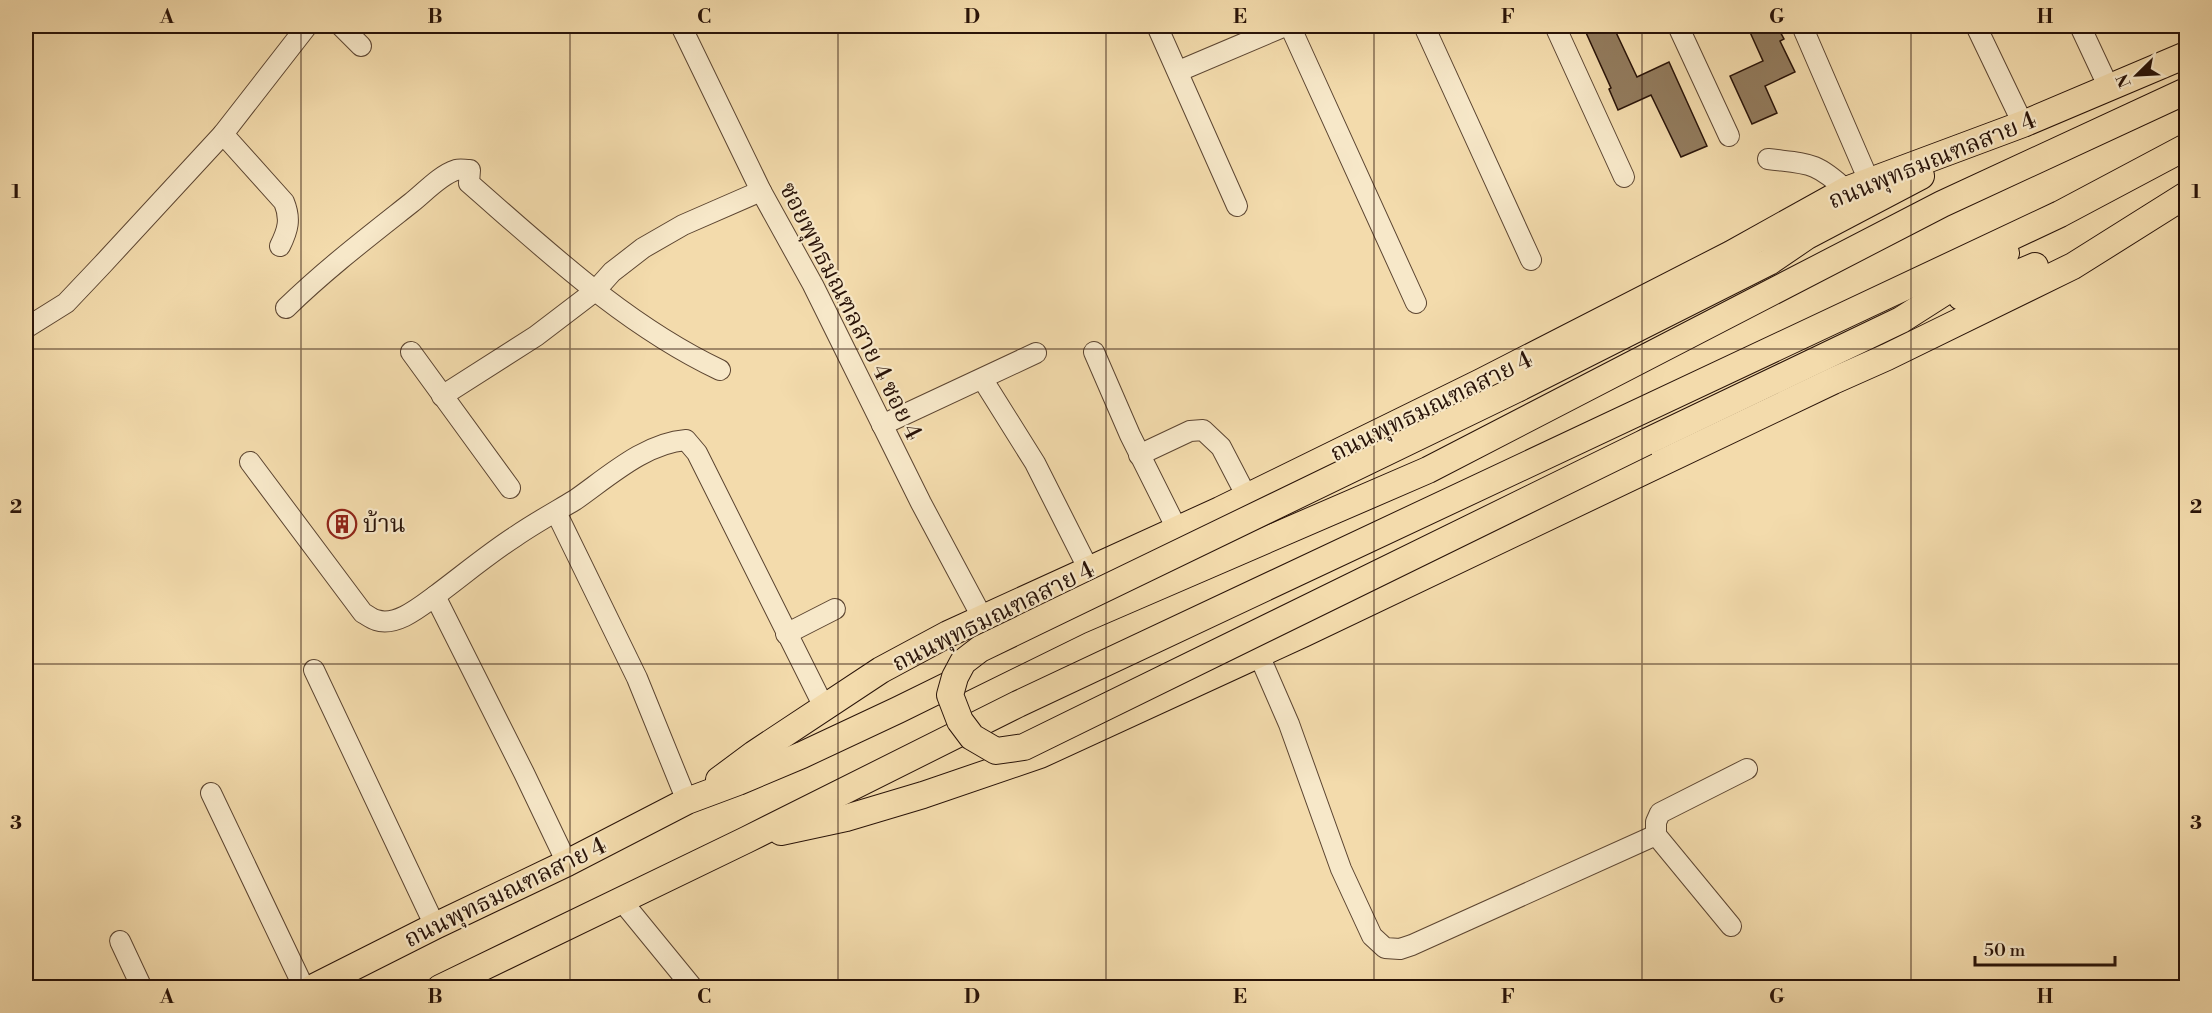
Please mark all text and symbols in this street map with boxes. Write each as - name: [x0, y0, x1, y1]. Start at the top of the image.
- text: A: [159, 5, 175, 30]
- text: B: [427, 5, 443, 30]
- text: C: [697, 5, 711, 30]
- text: D: [964, 5, 980, 30]
- text: E: [1233, 5, 1247, 30]
- text: F: [1501, 5, 1515, 30]
- text: G: [1769, 5, 1785, 30]
- text: H: [2037, 5, 2054, 30]
- north arrow: [2107, 45, 2167, 105]
- text: N: [2112, 71, 2136, 91]
- street label: ถนนพุทธมณฑลสาย 4: [1824, 106, 2041, 216]
- street label: ซอยพุทธมณฑลสาย 4 ซอย 4: [772, 178, 928, 445]
- text: 1: [11, 180, 21, 205]
- text: 1: [2191, 180, 2201, 205]
- street label: ถนนพุทธมณฑลสาย 4: [1325, 345, 1538, 469]
- text: 2: [10, 495, 22, 520]
- text: 2: [2190, 495, 2202, 520]
- building icon: บ้าน: [326, 508, 358, 540]
- place label: บ้าน: [363, 510, 406, 540]
- street label: ถนนพุทธมณฑลสาย 4: [887, 555, 1100, 679]
- text: 3: [10, 811, 22, 836]
- text: 3: [2190, 811, 2202, 836]
- street label: ถนนพุทธมณฑลสาย 4: [399, 831, 612, 955]
- scale bar: [1975, 929, 2114, 967]
- text: 50 m: [1984, 939, 2026, 962]
- text: A: [159, 985, 175, 1010]
- text: B: [427, 985, 443, 1010]
- text: C: [697, 985, 711, 1010]
- text: D: [964, 985, 980, 1010]
- text: E: [1233, 985, 1247, 1010]
- text: F: [1501, 985, 1515, 1010]
- text: G: [1769, 985, 1785, 1010]
- text: H: [2037, 985, 2054, 1010]

